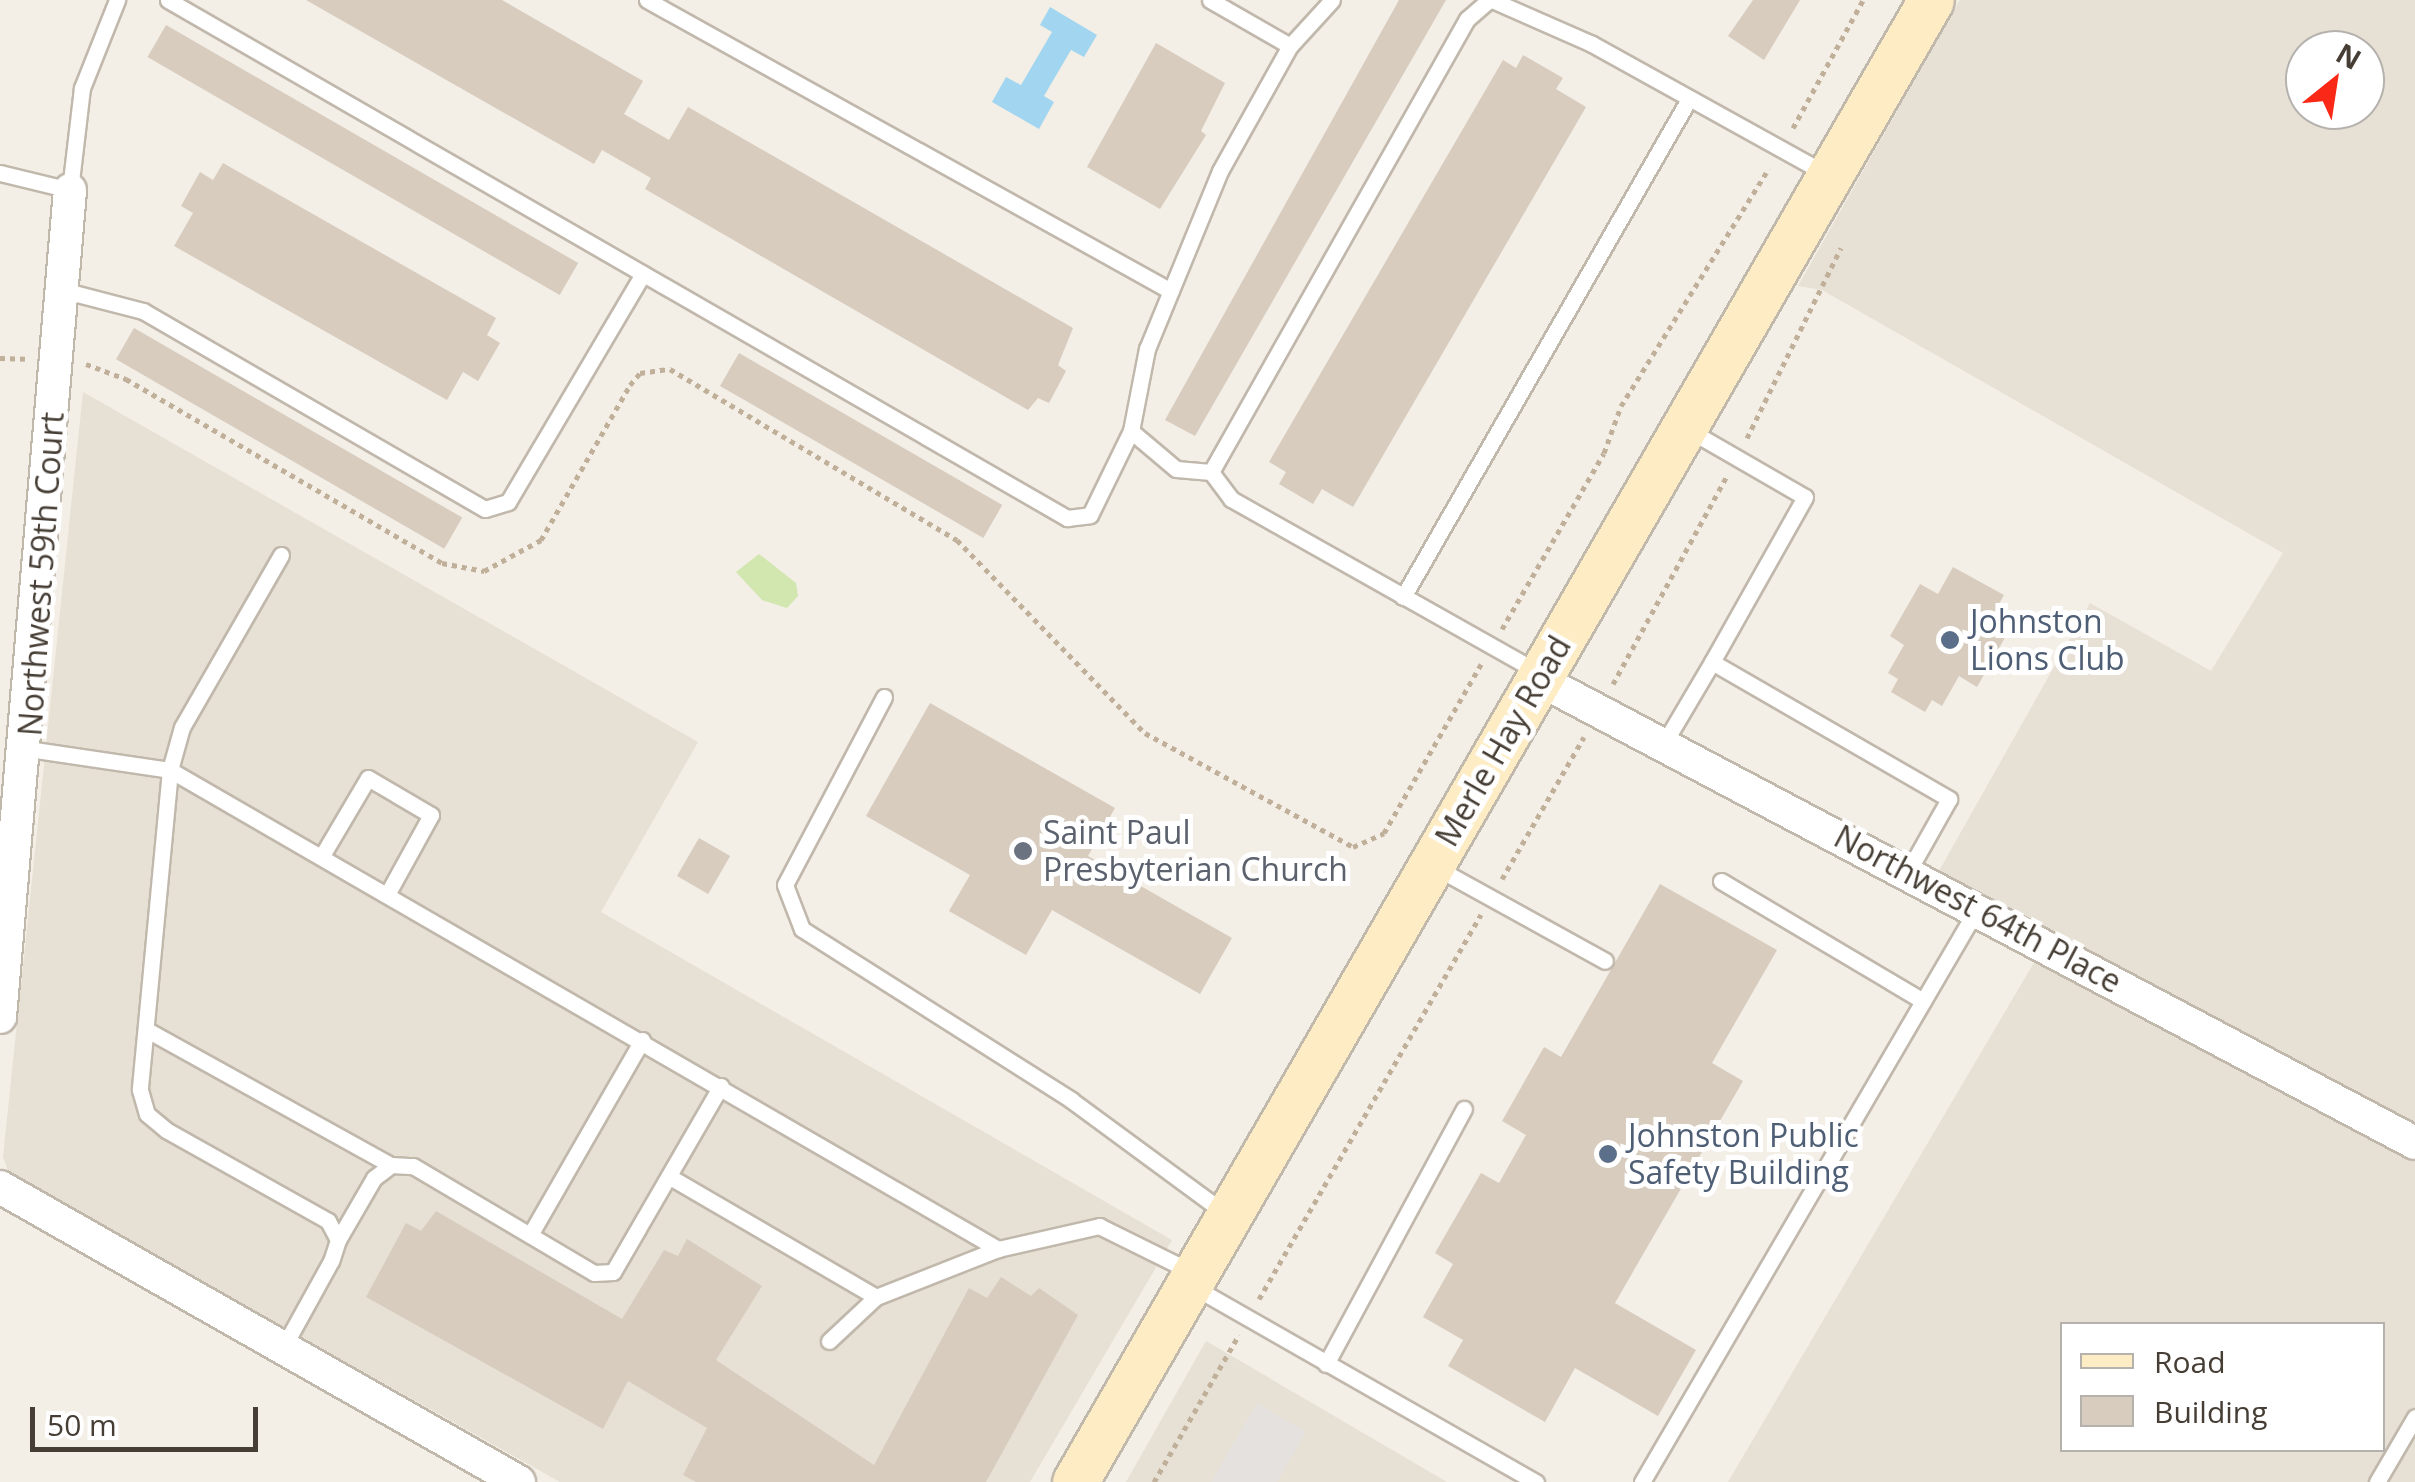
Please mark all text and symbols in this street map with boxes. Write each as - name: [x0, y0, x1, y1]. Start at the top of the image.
- north arrow: [2285, 30, 2385, 130]
- text: N: [2330, 34, 2368, 78]
- street label: Northwest 59th Court: [11, 411, 71, 737]
- place label: Johnston Lions Club: [1970, 603, 2125, 678]
- street label: Merle Hay Road: [1427, 629, 1579, 853]
- marker: Johnston Lions Club: [1939, 629, 1961, 651]
- place label: Saint Paul Presbyterian Church: [1043, 814, 1348, 889]
- street label: Northwest 64th Place: [1828, 817, 2128, 1001]
- marker: Saint Paul Presbyterian Church: [1012, 840, 1034, 862]
- place label: Johnston Public Safety Building: [1628, 1117, 1859, 1192]
- marker: Johnston Public Safety Building: [1597, 1143, 1619, 1165]
- legend: [2060, 1322, 2385, 1452]
- text: Road: [2154, 1341, 2226, 1382]
- scale bar: [35, 1387, 262, 1449]
- text: Building: [2154, 1391, 2268, 1432]
- text: 50 m: [47, 1404, 117, 1445]

